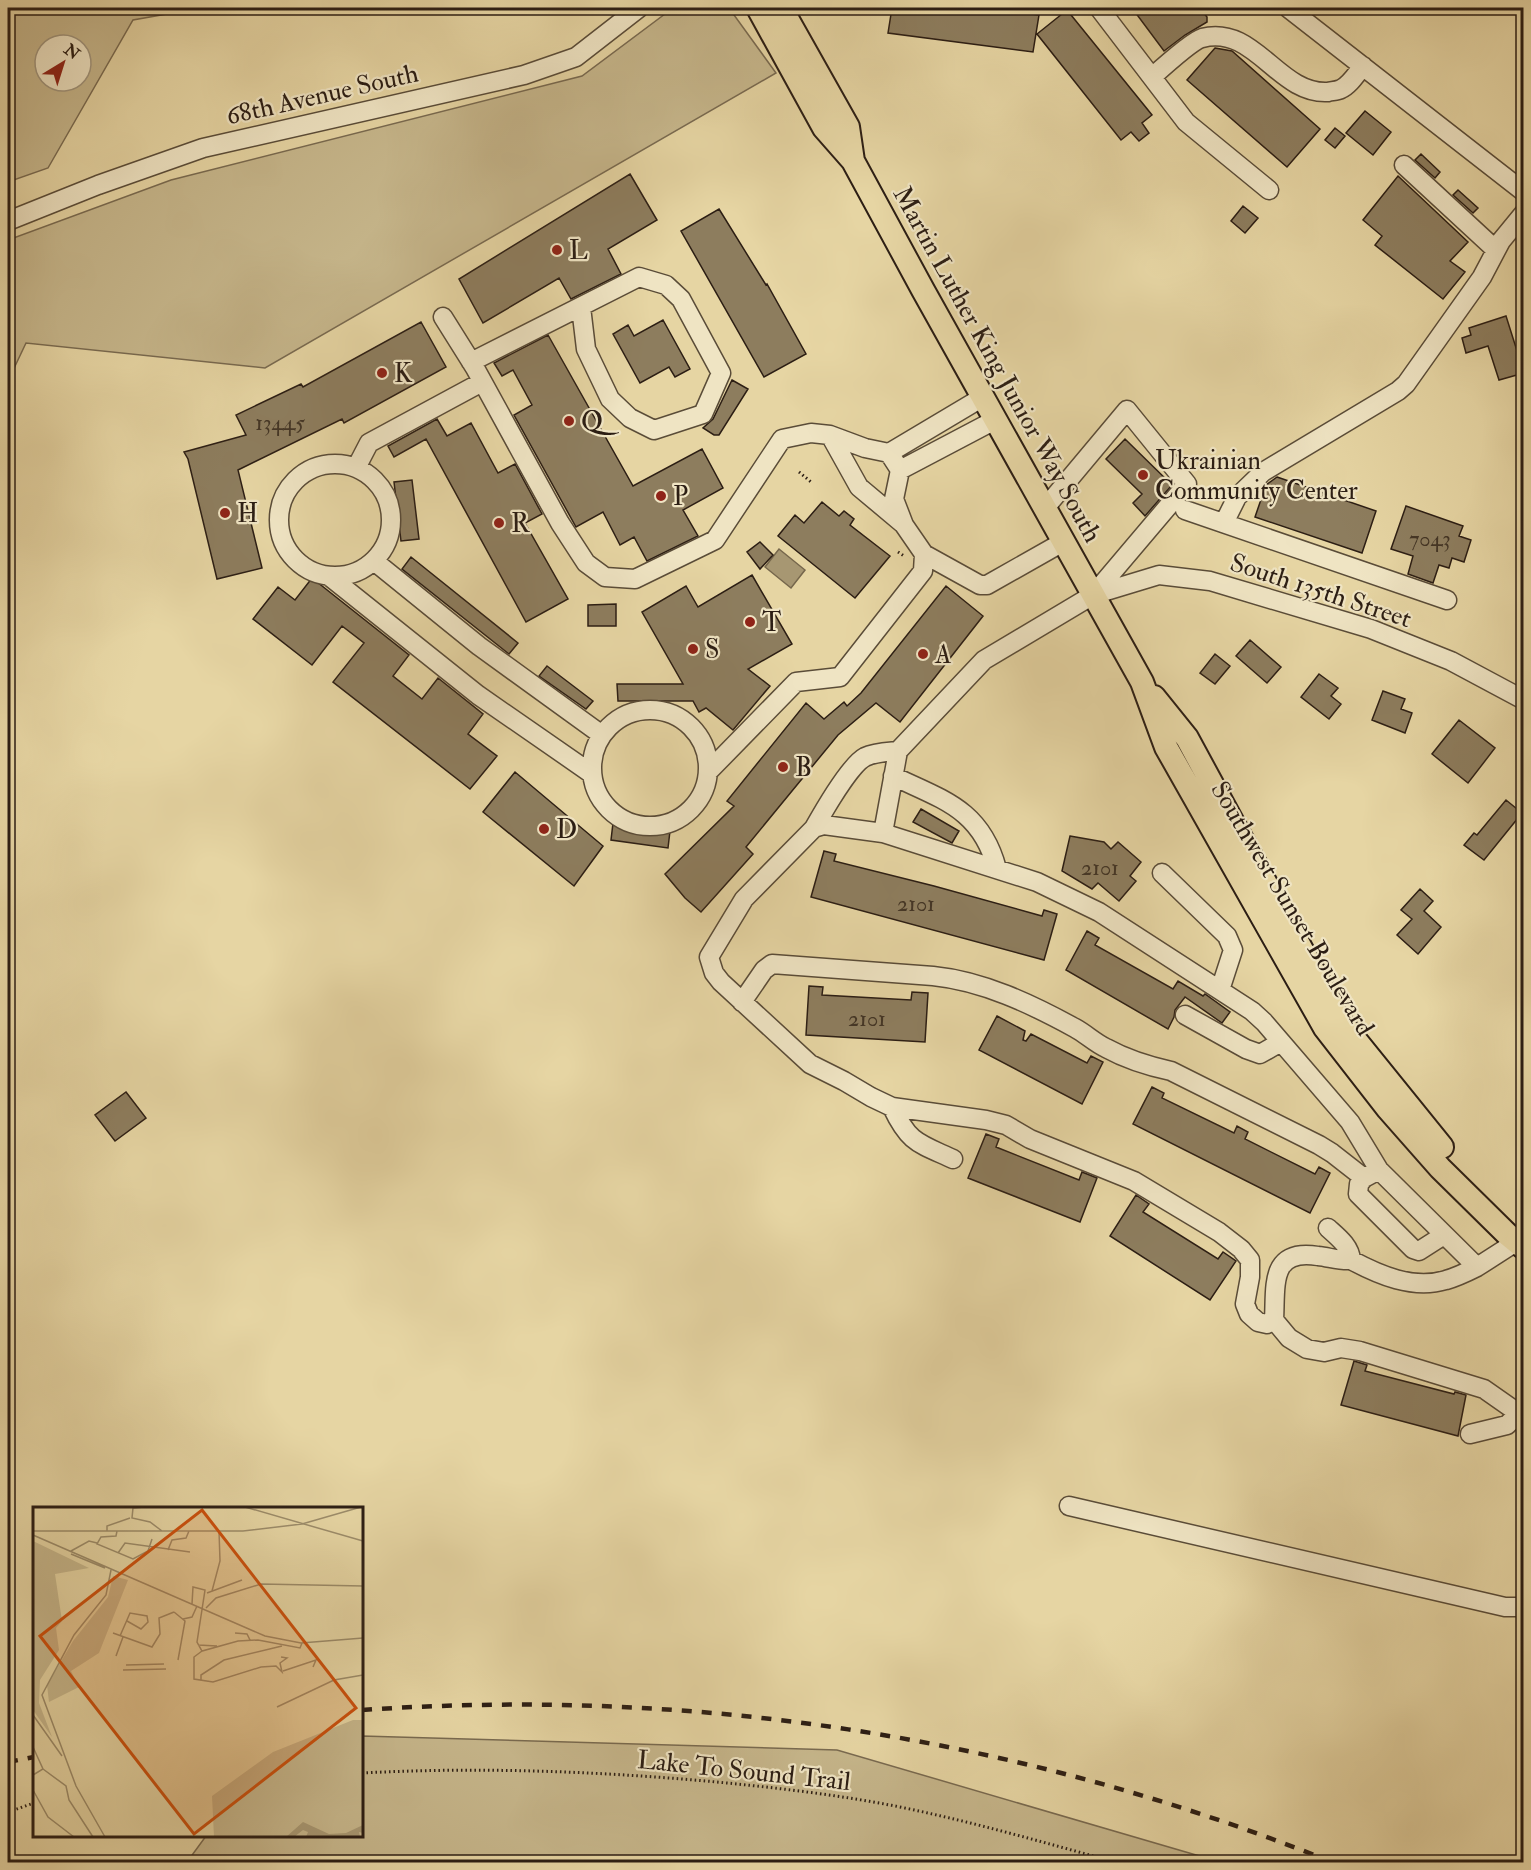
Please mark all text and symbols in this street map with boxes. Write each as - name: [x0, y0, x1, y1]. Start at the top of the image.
- north arrow: [33, 33, 93, 93]
- text: N: [59, 39, 84, 65]
- street label: 68th Avenue South: [223, 57, 422, 133]
- street label: Martin Luther King Junior Way South: [886, 181, 1109, 548]
- place label: L: [569, 235, 588, 267]
- marker: L: [550, 243, 564, 257]
- place label: K: [394, 358, 413, 390]
- marker: K: [375, 366, 389, 380]
- place label: Q: [581, 406, 619, 438]
- house number: 13445: [255, 409, 305, 437]
- marker: Q: [562, 414, 576, 428]
- place label: Ukrainian Community Center: [1155, 445, 1358, 507]
- marker: Ukrainian Community Center: [1136, 468, 1150, 482]
- place label: P: [673, 481, 688, 513]
- marker: P: [654, 489, 668, 503]
- place label: H: [237, 498, 258, 530]
- marker: H: [218, 506, 232, 520]
- place label: R: [511, 508, 531, 540]
- marker: R: [492, 516, 506, 530]
- house number: 7043: [1409, 525, 1451, 553]
- street label: South 135th Street: [1226, 547, 1415, 635]
- place label: T: [762, 607, 781, 639]
- marker: T: [743, 615, 757, 629]
- place label: S: [705, 634, 719, 666]
- place label: A: [934, 639, 952, 671]
- marker: S: [686, 642, 700, 656]
- marker: A: [916, 647, 930, 661]
- place label: B: [795, 752, 812, 784]
- marker: B: [776, 760, 790, 774]
- street label: Southwest Sunset Boulevard: [1203, 776, 1381, 1042]
- place label: D: [556, 814, 577, 846]
- marker: D: [537, 822, 551, 836]
- house number: 2101: [1081, 854, 1119, 882]
- house number: 2101: [897, 890, 935, 918]
- house number: 2101: [848, 1005, 886, 1033]
- inset map: [33, 1507, 363, 1837]
- street label: Lake To Sound Trail: [636, 1744, 852, 1798]

